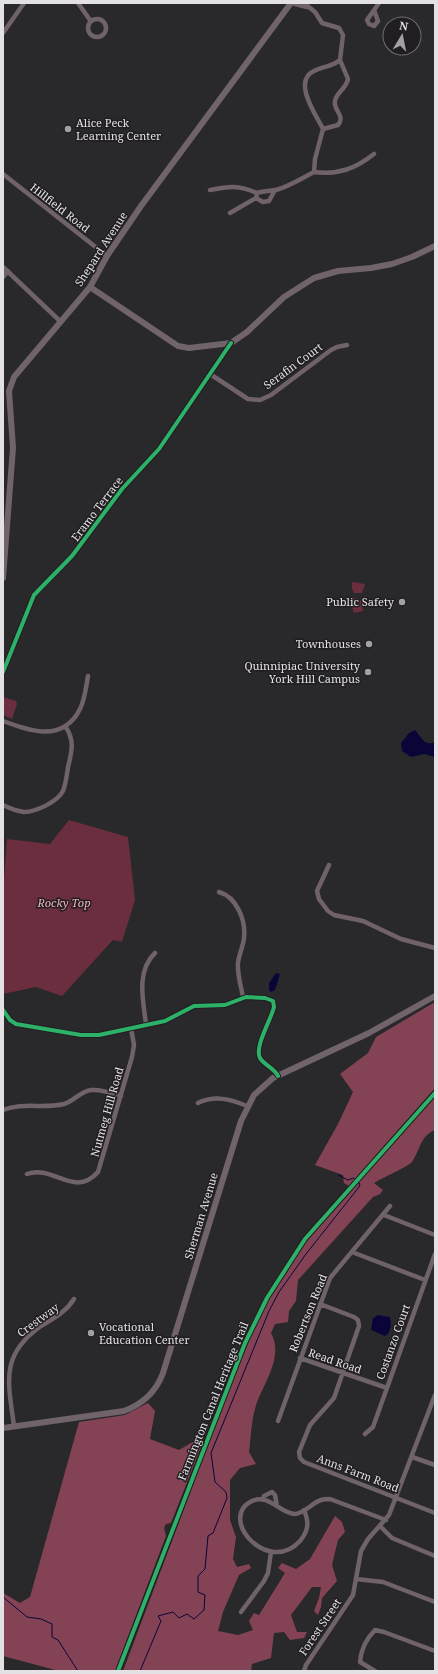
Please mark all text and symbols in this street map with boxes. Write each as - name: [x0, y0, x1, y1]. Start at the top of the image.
- north arrow: [382, 16, 422, 56]
- text: N: [398, 18, 410, 34]
- place label: Alice Peck Learning Center: [76, 115, 162, 143]
- marker: Alice Peck Learning Center: [63, 124, 73, 134]
- street label: Hillfield Road: [27, 180, 93, 236]
- street label: Shepard Avenue: [71, 209, 130, 289]
- street label: Serafin Court: [260, 339, 325, 392]
- street label: Eramo Terrace: [67, 473, 126, 544]
- place label: Public Safety: [326, 594, 395, 609]
- marker: Public Safety: [397, 597, 407, 607]
- place label: Townhouses: [296, 636, 361, 651]
- marker: Townhouses: [364, 639, 374, 649]
- place label: Quinnipiac University York Hill Campus: [244, 658, 361, 686]
- marker: Quinnipiac University York Hill Campus: [363, 667, 373, 677]
- park label: Rocky Top: [37, 895, 90, 910]
- street label: Nutmeg Hill Road: [87, 1065, 127, 1159]
- street label: Sherman Avenue: [180, 1171, 221, 1261]
- street label: Robertson Road: [285, 1271, 330, 1354]
- street label: Crestway: [14, 1299, 62, 1340]
- street label: Costanzo Court: [372, 1302, 413, 1382]
- place label: Vocational Education Center: [99, 1319, 190, 1347]
- street label: Farmington Canal Heritage Trail: [174, 1319, 252, 1482]
- marker: Vocational Education Center: [86, 1328, 96, 1338]
- street label: Read Road: [307, 1344, 364, 1377]
- street label: Anns Farm Road: [315, 1450, 402, 1495]
- street label: Forest Street: [295, 1595, 344, 1658]

